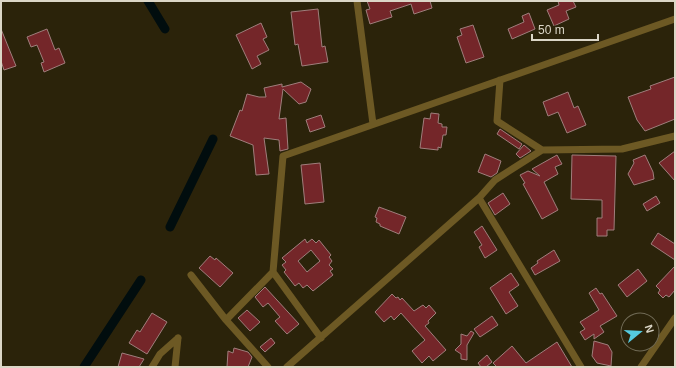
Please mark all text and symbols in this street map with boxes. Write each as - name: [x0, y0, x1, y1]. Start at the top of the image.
- scale bar: [532, 16, 598, 42]
- text: 50 m: [538, 23, 565, 37]
- north arrow: [620, 312, 660, 352]
- text: N: [643, 323, 656, 335]

